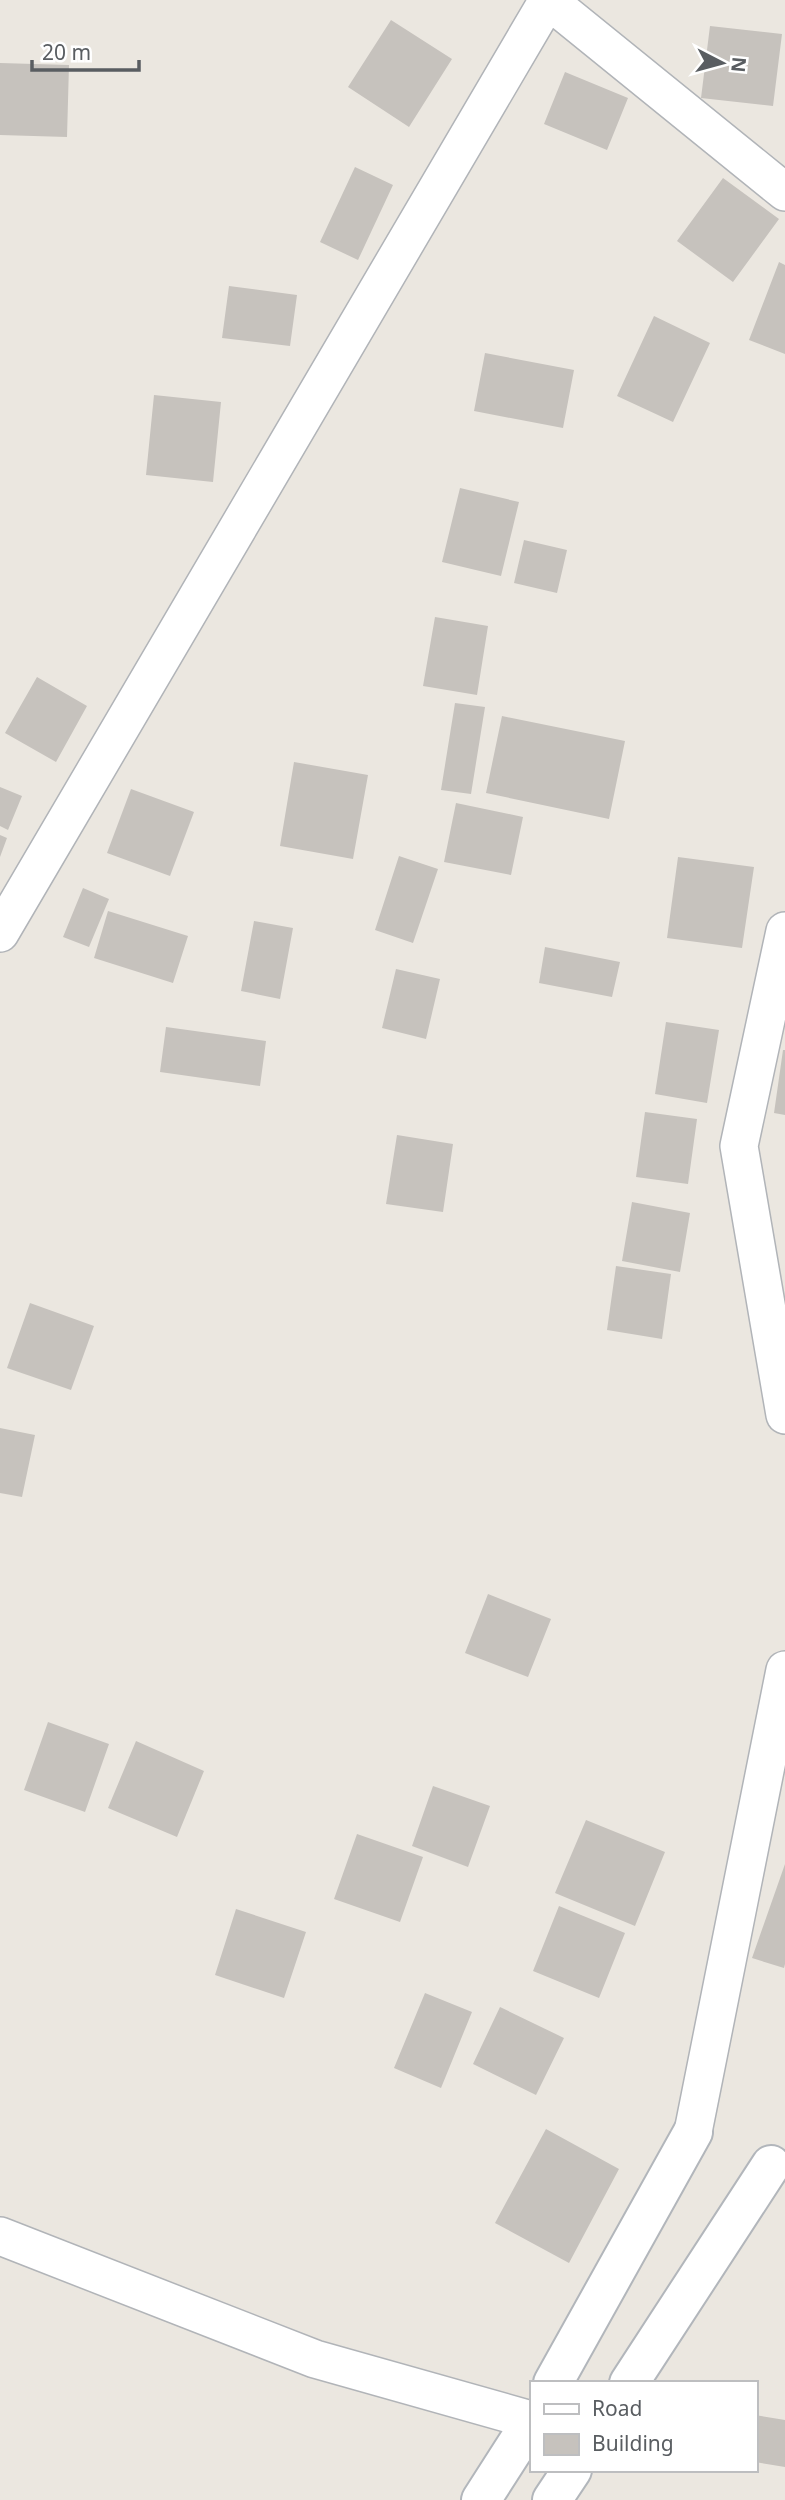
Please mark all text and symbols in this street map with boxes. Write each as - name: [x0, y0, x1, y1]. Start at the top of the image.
- scale bar: [32, 28, 138, 72]
- north arrow: [687, 28, 757, 98]
- text: 20 m: [42, 38, 91, 66]
- text: N: [725, 56, 753, 74]
- legend: [530, 2381, 757, 2472]
- text: Road: [592, 2394, 642, 2422]
- text: Building: [592, 2429, 674, 2457]

